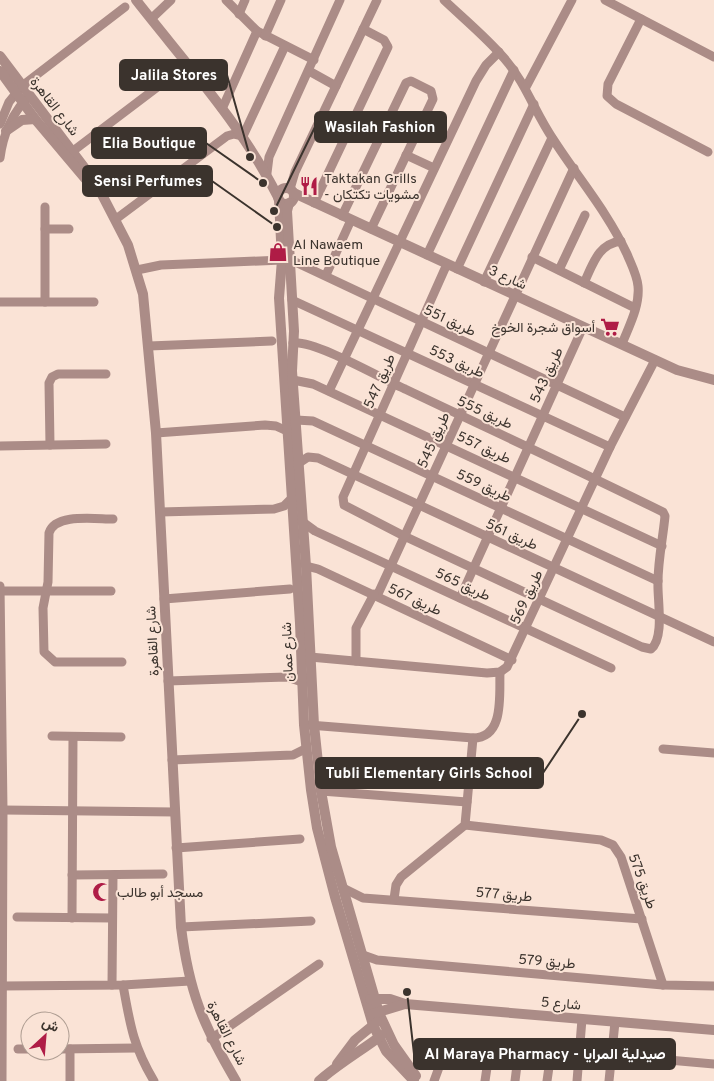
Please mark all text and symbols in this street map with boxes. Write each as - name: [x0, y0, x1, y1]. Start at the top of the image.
- callout: Jalila Stores: [120, 60, 227, 90]
- text: Jalila Stores: [131, 67, 217, 86]
- street label: شارع القاهرة: [25, 74, 82, 140]
- callout: Wasilah Fashion: [315, 112, 446, 142]
- text: Wasilah Fashion: [325, 119, 435, 138]
- callout: Elia Boutique: [92, 128, 206, 158]
- text: Elia Boutique: [102, 135, 196, 154]
- callout: Sensi Perfumes: [83, 166, 212, 196]
- place label: Taktakan Grills - مشويات تكتكان: [324, 171, 419, 204]
- text: Sensi Perfumes: [94, 173, 202, 192]
- restaurant icon: Taktakan Grills - مشويات تكتكان: [298, 175, 320, 197]
- place label: Al Nawaem Line Boutique: [293, 237, 380, 270]
- shop icon: Al Nawaem Line Boutique: [267, 241, 289, 263]
- street label: شارع 3: [485, 262, 529, 295]
- street label: طريق 551: [421, 302, 478, 341]
- supermarket icon: أسواق شجرة الخوخ: [599, 316, 621, 338]
- place label: أسواق شجرة الخوخ: [491, 320, 595, 338]
- street label: طريق 553: [426, 342, 487, 382]
- street label: طريق 543: [527, 345, 568, 406]
- street label: طريق 547: [361, 352, 400, 411]
- street label: طريق 555: [454, 393, 515, 434]
- street label: طريق 545: [415, 410, 454, 471]
- street label: طريق 557: [454, 428, 513, 468]
- street label: طريق 559: [453, 466, 514, 506]
- street label: طريق 561: [483, 516, 540, 555]
- street label: طريق 565: [432, 565, 493, 605]
- street label: طريق 569: [507, 568, 547, 627]
- street label: طريق 567: [385, 581, 444, 620]
- street label: شارع القاهرة: [143, 606, 165, 676]
- street label: شارع عمان: [279, 622, 299, 682]
- callout: Tubli Elementary Girls School: [316, 758, 543, 788]
- text: Tubli Elementary Girls School: [326, 765, 532, 784]
- street label: طريق 575: [624, 852, 659, 911]
- mosque icon: مسجد أبو طالب: [91, 881, 113, 903]
- place label: مسجد أبو طالب: [117, 885, 203, 902]
- street label: طريق 577: [475, 885, 533, 906]
- street label: طريق 579: [518, 952, 576, 973]
- street label: شارع 5: [540, 994, 582, 1016]
- street label: شارع القاهرة: [201, 999, 249, 1069]
- north arrow: [20, 1011, 70, 1061]
- text: ش: [39, 1014, 61, 1037]
- callout: Al Maraya Pharmacy - صيدلية المرايا: [414, 1039, 675, 1069]
- text: Al Maraya Pharmacy - صيدلية المرايا: [424, 1046, 666, 1065]

